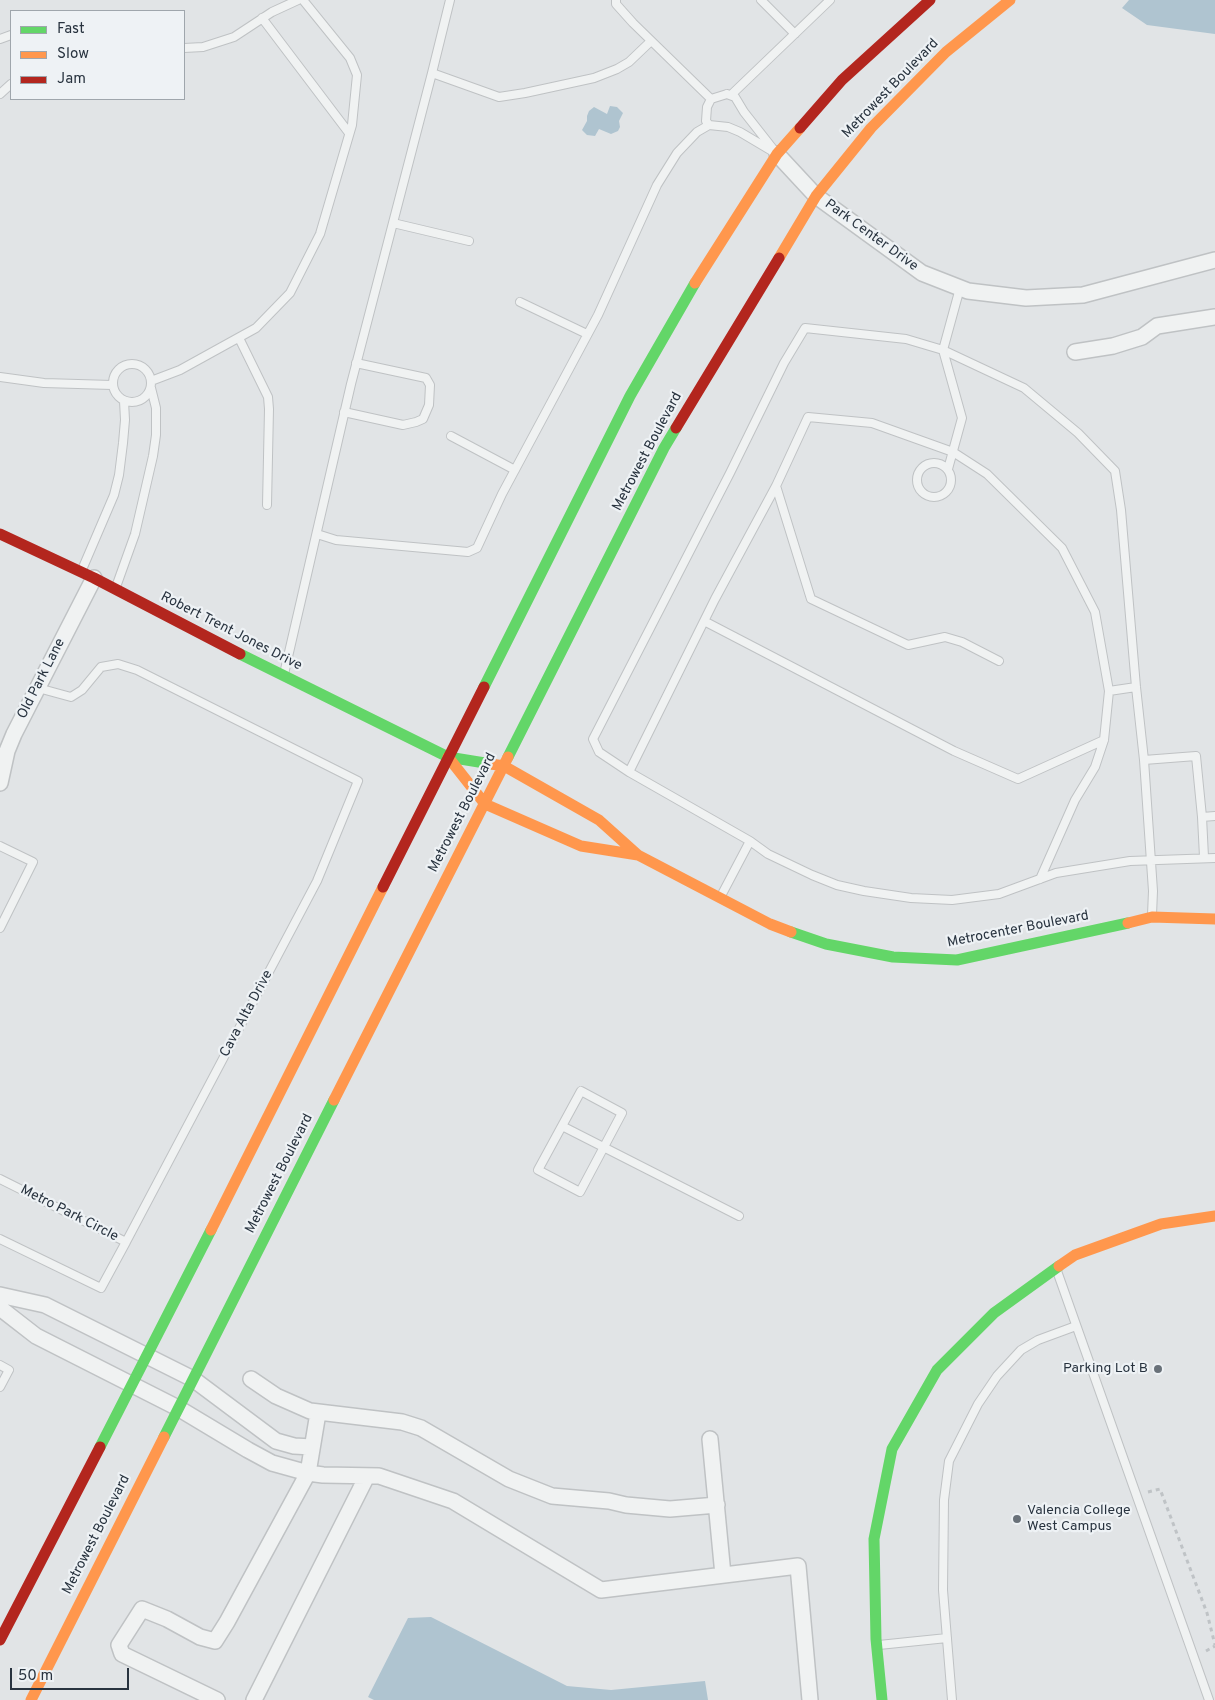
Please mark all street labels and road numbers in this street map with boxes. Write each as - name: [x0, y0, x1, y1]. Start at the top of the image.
- street label: Metrowest Boulevard: [839, 36, 943, 142]
- street label: Park Center Drive: [821, 196, 921, 276]
- street label: Metrowest Boulevard: [610, 390, 686, 514]
- street label: Robert Trent Jones Drive: [157, 589, 305, 675]
- street label: Old Park Lane: [14, 636, 70, 722]
- street label: Metrowest Boulevard: [426, 750, 500, 876]
- street label: Metrocenter Boulevard: [946, 908, 1090, 952]
- street label: Cava Alta Drive: [217, 968, 277, 1060]
- street label: Metrowest Boulevard: [243, 1111, 317, 1237]
- street label: Metro Park Circle: [17, 1182, 121, 1246]
- street label: Metrowest Boulevard: [60, 1472, 134, 1598]

